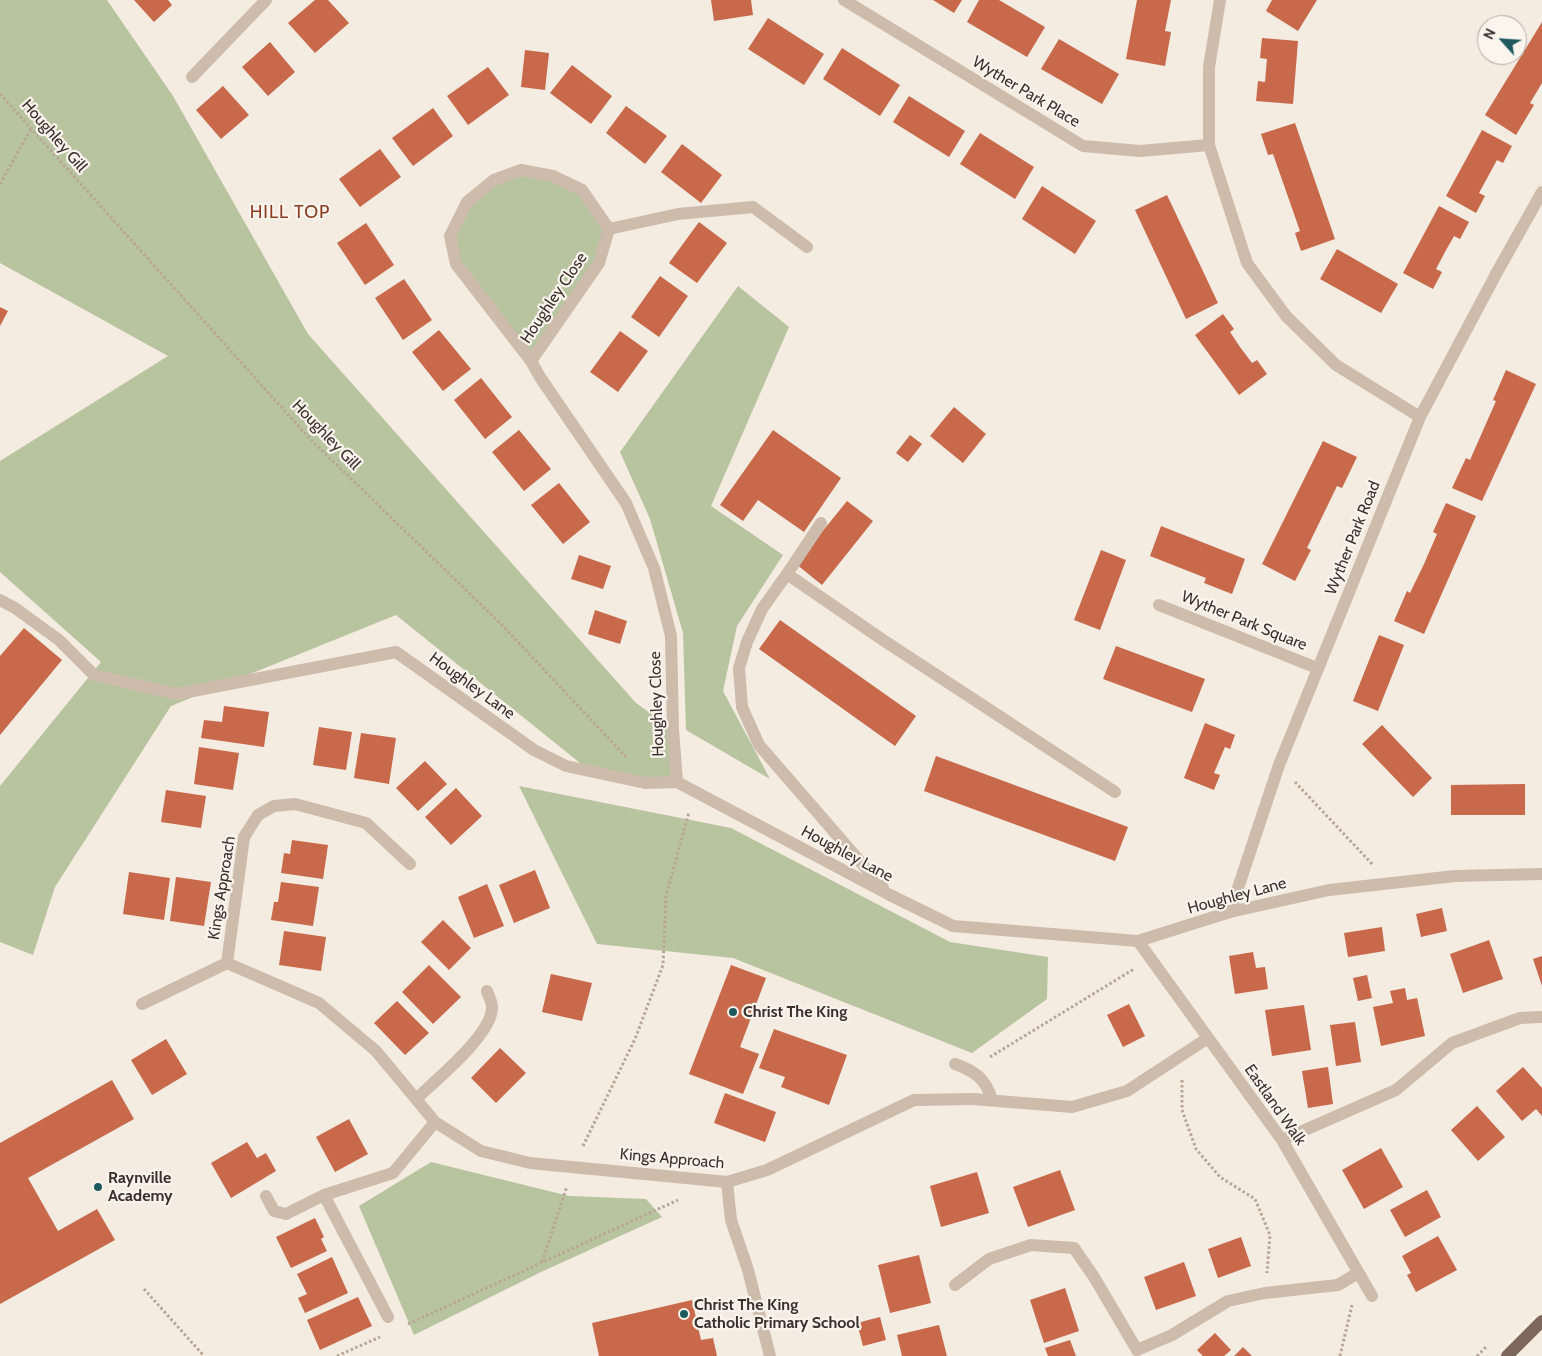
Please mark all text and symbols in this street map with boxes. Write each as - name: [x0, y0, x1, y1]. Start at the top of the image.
- north arrow: [1477, 15, 1527, 65]
- text: N: [1479, 25, 1500, 42]
- street label: Wyther Park Place: [969, 52, 1083, 132]
- street label: Houghley Gill: [17, 96, 91, 176]
- district label: HILL TOP: [249, 202, 331, 224]
- street label: Houghley Close: [517, 249, 591, 347]
- street label: Houghley Gill: [288, 396, 364, 474]
- street label: Wyther Park Road: [1321, 478, 1385, 598]
- street label: Wyther Park Square: [1178, 587, 1310, 655]
- street label: Houghley Lane: [425, 648, 519, 724]
- street label: Houghley Close: [646, 651, 668, 757]
- street label: Houghley Lane: [798, 822, 896, 886]
- street label: Kings Approach: [204, 835, 240, 941]
- street label: Houghley Lane: [1186, 874, 1288, 918]
- place label: Christ The King: [743, 1002, 847, 1022]
- marker: Christ The King: [727, 1006, 739, 1018]
- street label: Eastland Walk: [1240, 1061, 1310, 1149]
- street label: Kings Approach: [619, 1145, 725, 1173]
- place label: Raynville Academy: [108, 1168, 173, 1206]
- marker: Raynville Academy: [92, 1181, 104, 1193]
- place label: Christ The King Catholic Primary School: [694, 1295, 860, 1333]
- marker: Christ The King Catholic Primary School: [678, 1308, 690, 1320]

